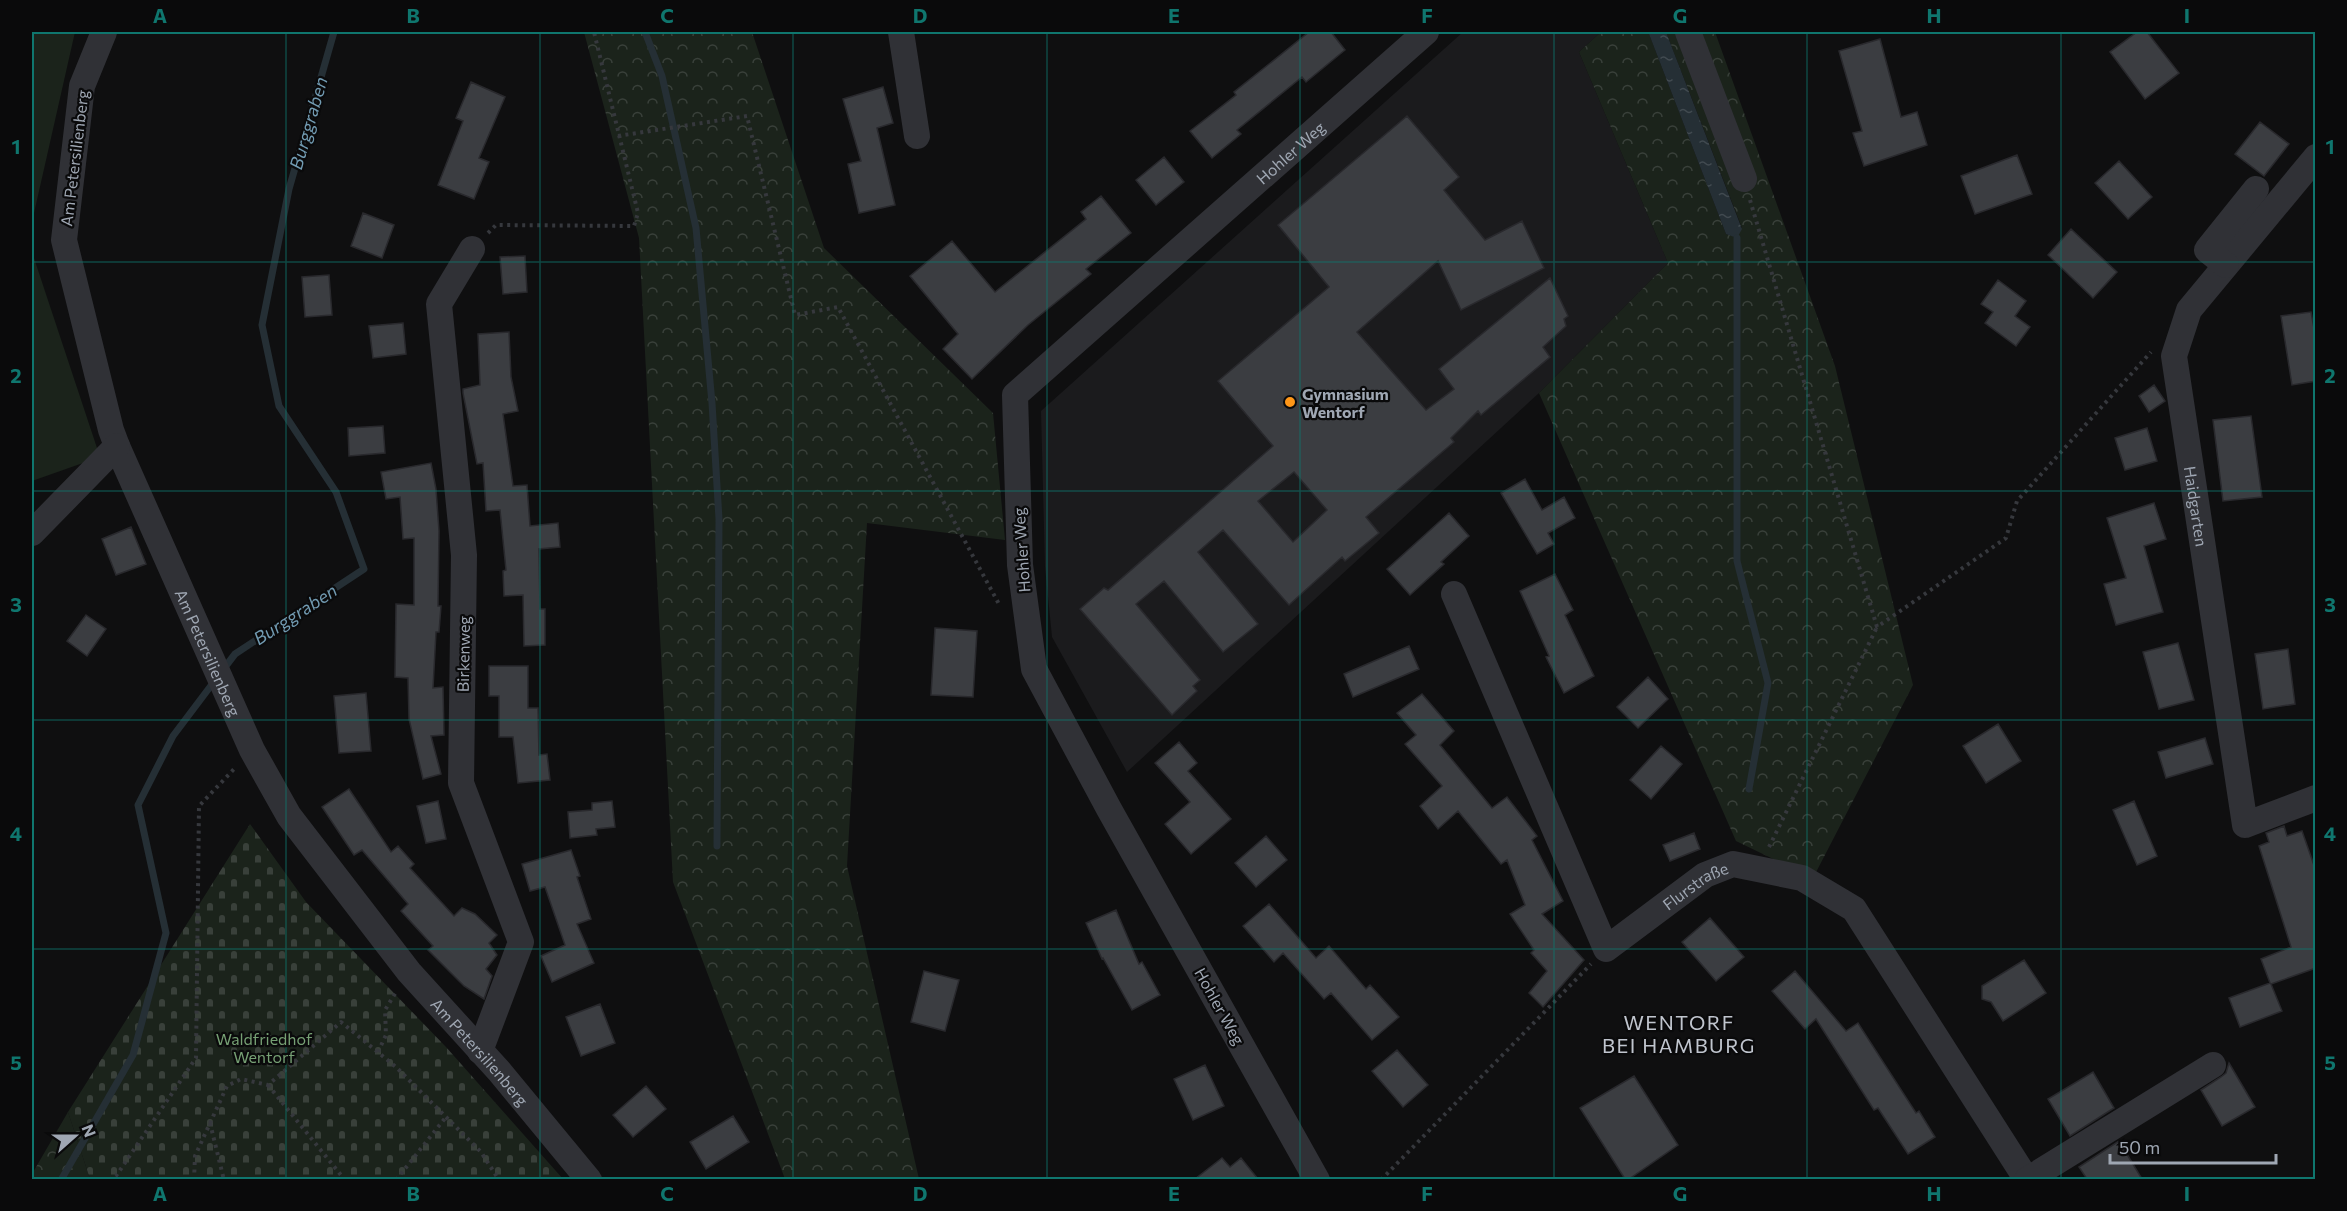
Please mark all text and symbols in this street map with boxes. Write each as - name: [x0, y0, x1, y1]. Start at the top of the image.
- text: A: [153, 3, 167, 27]
- text: B: [406, 3, 420, 27]
- text: C: [660, 3, 674, 27]
- text: D: [913, 3, 927, 27]
- text: E: [1168, 3, 1180, 27]
- text: F: [1421, 3, 1433, 27]
- text: G: [1673, 3, 1687, 27]
- text: H: [1927, 3, 1942, 27]
- text: I: [2184, 3, 2190, 27]
- water label: Burggraben: [284, 74, 332, 172]
- street label: Am Petersilienberg: [56, 88, 92, 227]
- street label: Hohler Weg: [1252, 117, 1328, 187]
- text: 1: [11, 134, 21, 158]
- text: 1: [2325, 134, 2335, 158]
- text: 2: [10, 363, 22, 387]
- text: 2: [2324, 363, 2336, 387]
- place label: Gymnasium Wentorf: [1302, 384, 1389, 421]
- marker: Gymnasium Wentorf: [1283, 395, 1297, 409]
- street label: Haidgarten: [2181, 465, 2212, 548]
- street label: Hohler Weg: [1009, 507, 1033, 593]
- water label: Burggraben: [249, 579, 341, 649]
- street label: Am Petersilienberg: [172, 586, 245, 719]
- text: 3: [10, 592, 22, 616]
- text: 3: [2324, 592, 2336, 616]
- street label: Birkenweg: [453, 615, 473, 692]
- text: 4: [10, 821, 22, 845]
- text: 4: [2324, 821, 2336, 845]
- street label: Flurstraße: [1658, 857, 1731, 913]
- street label: Hohler Weg: [1191, 964, 1249, 1048]
- street label: Am Petersilienberg: [428, 994, 533, 1109]
- district label: WENTORF BEI HAMBURG: [1602, 1010, 1756, 1057]
- park label: Waldfriedhof Wentorf: [216, 1029, 313, 1066]
- text: 5: [10, 1050, 22, 1074]
- text: 5: [2324, 1050, 2336, 1074]
- north arrow: [45, 1106, 105, 1166]
- text: N: [78, 1121, 100, 1139]
- scale bar: [2110, 1127, 2276, 1165]
- text: 50 m: [2119, 1136, 2160, 1158]
- text: A: [153, 1181, 167, 1205]
- text: B: [406, 1181, 420, 1205]
- text: C: [660, 1181, 674, 1205]
- text: D: [913, 1181, 927, 1205]
- text: E: [1168, 1181, 1180, 1205]
- text: F: [1421, 1181, 1433, 1205]
- text: G: [1673, 1181, 1687, 1205]
- text: H: [1927, 1181, 1942, 1205]
- text: I: [2184, 1181, 2190, 1205]

